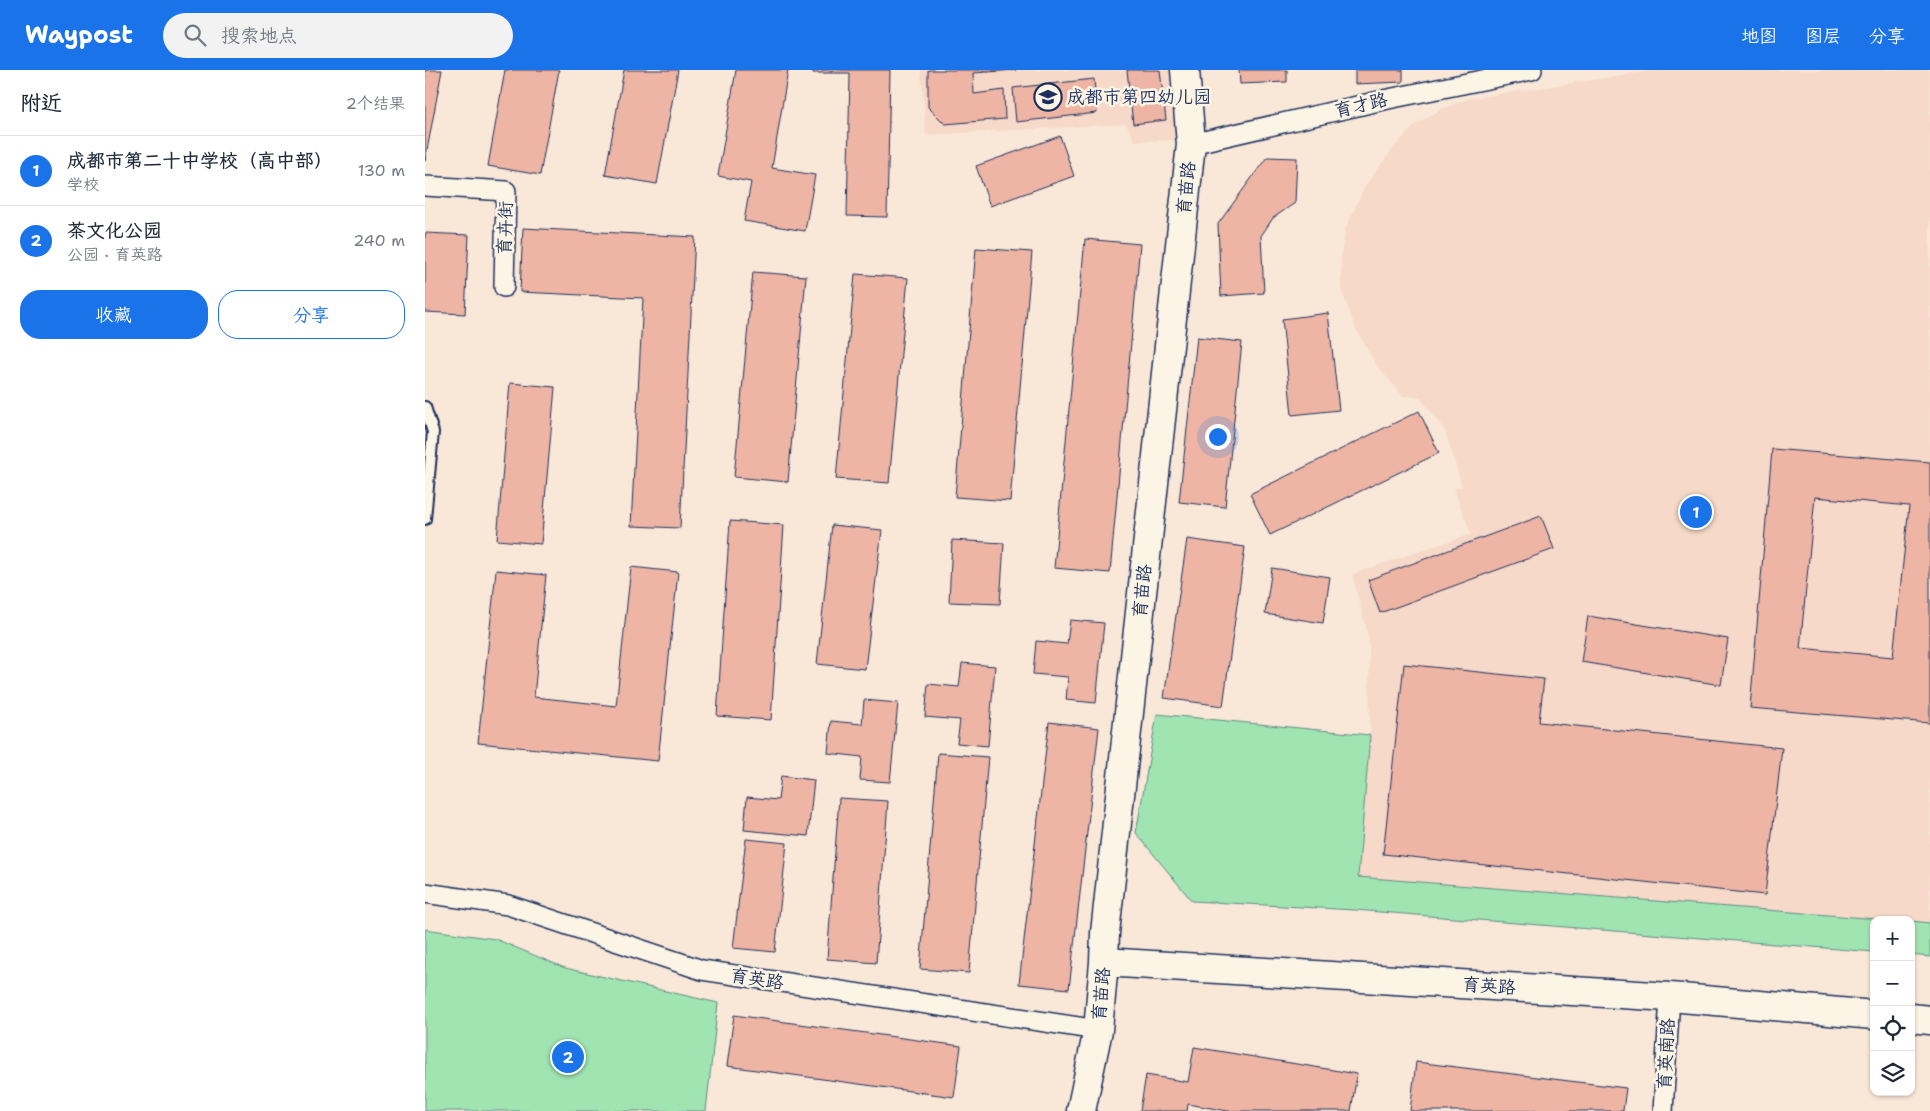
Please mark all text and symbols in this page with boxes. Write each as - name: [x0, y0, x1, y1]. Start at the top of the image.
- search box: [163, 13, 513, 58]
- text: Waypost: [25, 19, 133, 51]
- icon: search: [181, 21, 209, 49]
- text: 搜索地点: [221, 23, 297, 48]
- text: 地图: [1741, 24, 1777, 48]
- text: 图层: [1805, 24, 1841, 48]
- text: 分享: [1869, 24, 1905, 48]
- school or university icon: 成都市第四幼儿园: [1033, 82, 1063, 112]
- place label: 成都市第四幼儿园: [1067, 85, 1211, 109]
- street label: 育才路: [1332, 87, 1390, 123]
- text: 附近: [20, 89, 62, 117]
- text: 2个结果: [346, 93, 405, 114]
- text: 成都市第二十中学校（高中部）: [67, 148, 333, 173]
- text: 1: [32, 160, 40, 181]
- text: 130 m: [358, 160, 405, 181]
- street label: 育苗路: [1171, 160, 1201, 216]
- text: 学校: [67, 174, 99, 195]
- street label: 育卉街: [492, 201, 518, 255]
- text: 茶文化公园: [67, 218, 162, 243]
- text: 2: [30, 230, 42, 251]
- text: 240 m: [353, 230, 405, 251]
- text: 公园 · 育英路: [67, 244, 162, 265]
- button: 收藏: [20, 290, 208, 339]
- button: 分享: [218, 290, 405, 339]
- your location: [1205, 424, 1231, 450]
- pin: 1: [1680, 493, 1712, 531]
- street label: 育苗路: [1127, 563, 1157, 619]
- map controls: [1870, 916, 1915, 1096]
- button: +: [1870, 916, 1915, 961]
- button: −: [1870, 961, 1915, 1006]
- street label: 育英路: [728, 963, 786, 995]
- street label: 育苗路: [1087, 966, 1115, 1022]
- street label: 育英路: [1461, 972, 1517, 1000]
- button: locate: [1870, 1006, 1915, 1051]
- street label: 育英南路: [1652, 1017, 1680, 1091]
- pin: 2: [552, 1038, 584, 1076]
- button: layers: [1870, 1051, 1915, 1096]

